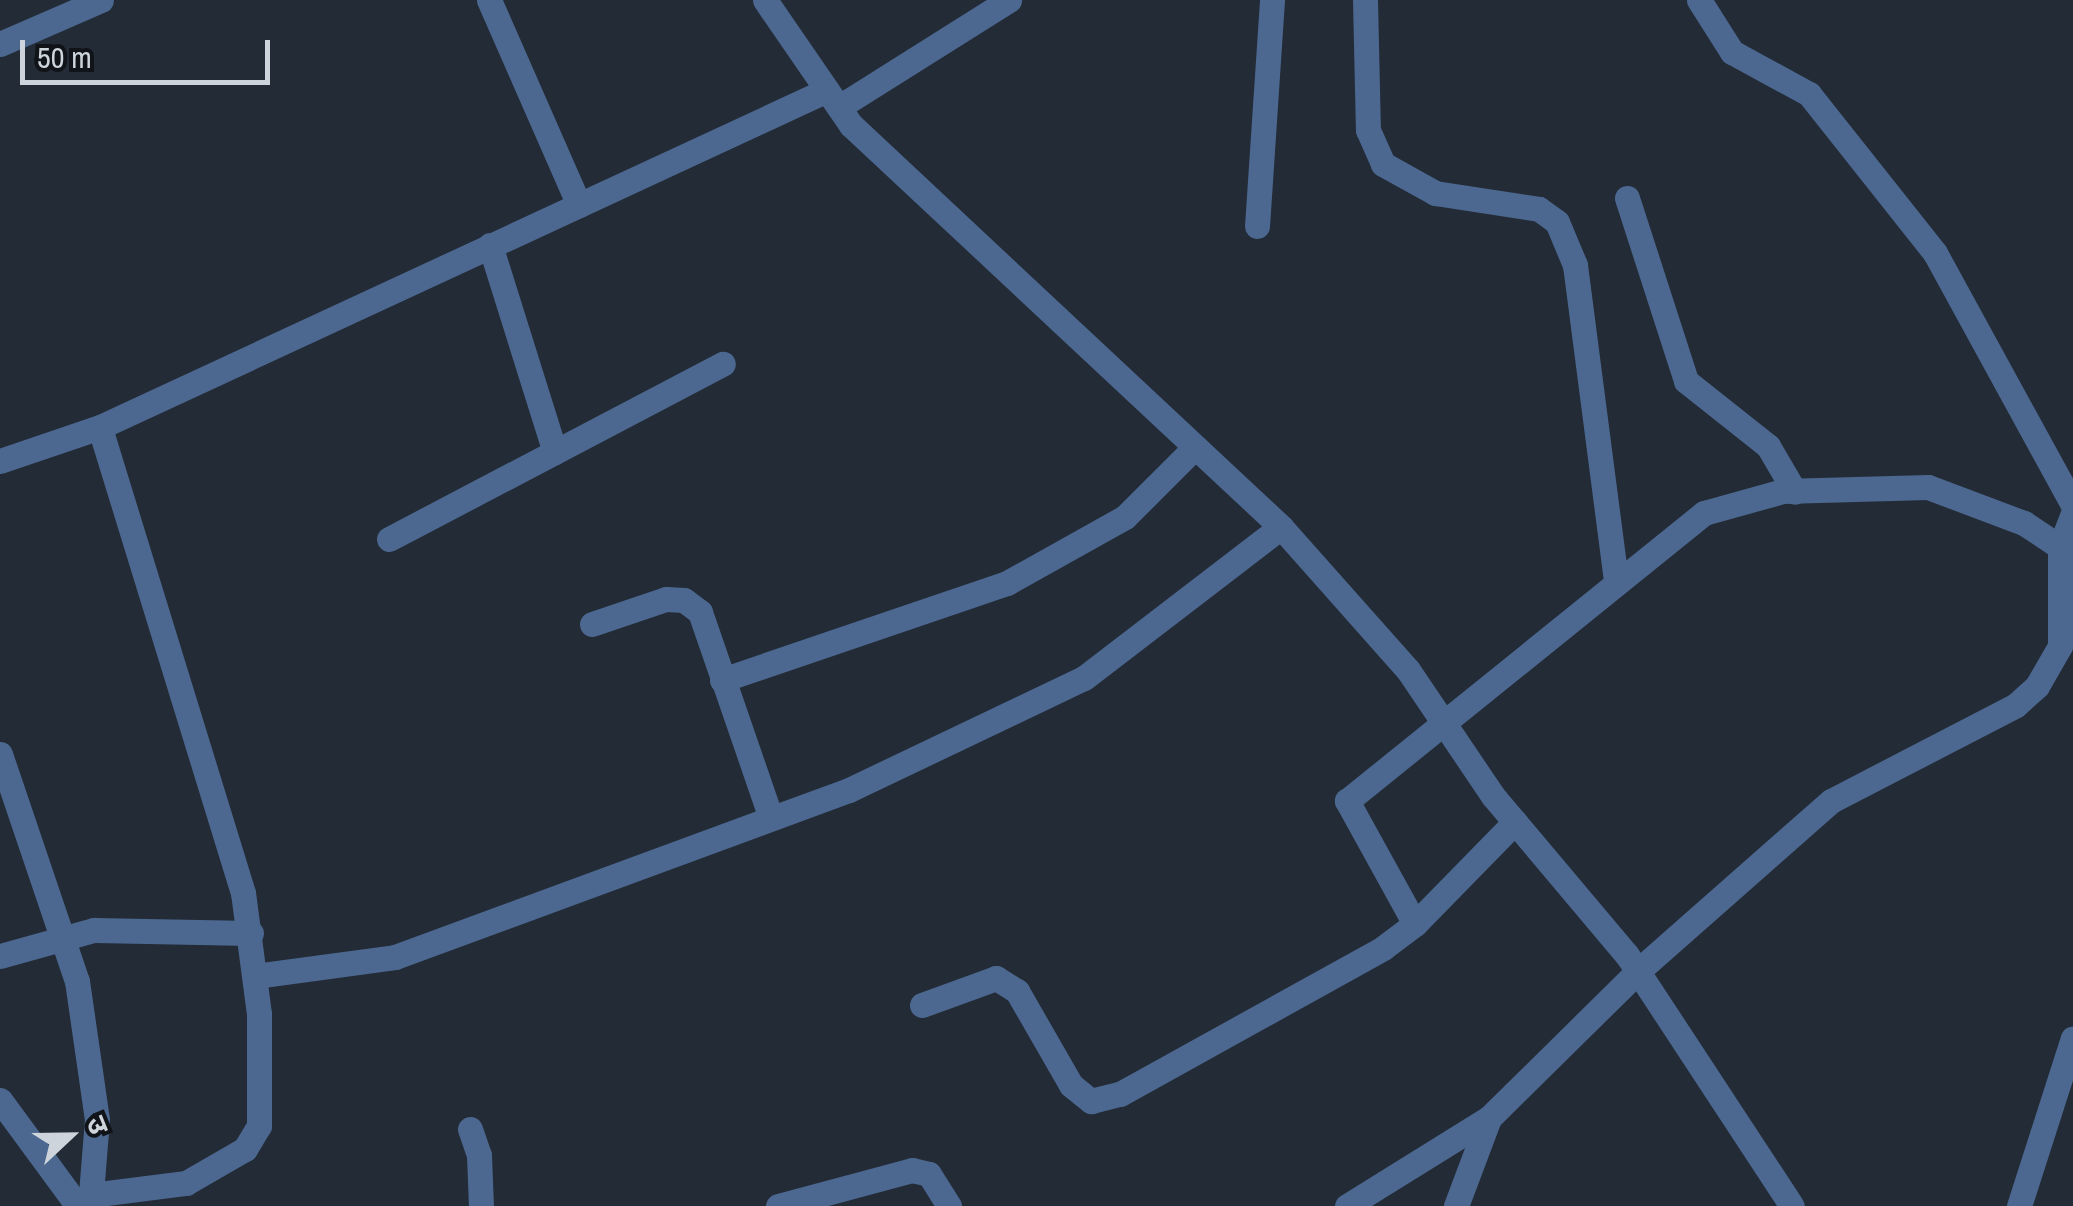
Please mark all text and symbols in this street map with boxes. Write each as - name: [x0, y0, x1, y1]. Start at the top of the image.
- scale bar: [25, 20, 275, 82]
- text: 50 m: [37, 37, 92, 77]
- north arrow: [20, 1086, 120, 1186]
- text: उ: [77, 1110, 118, 1139]

